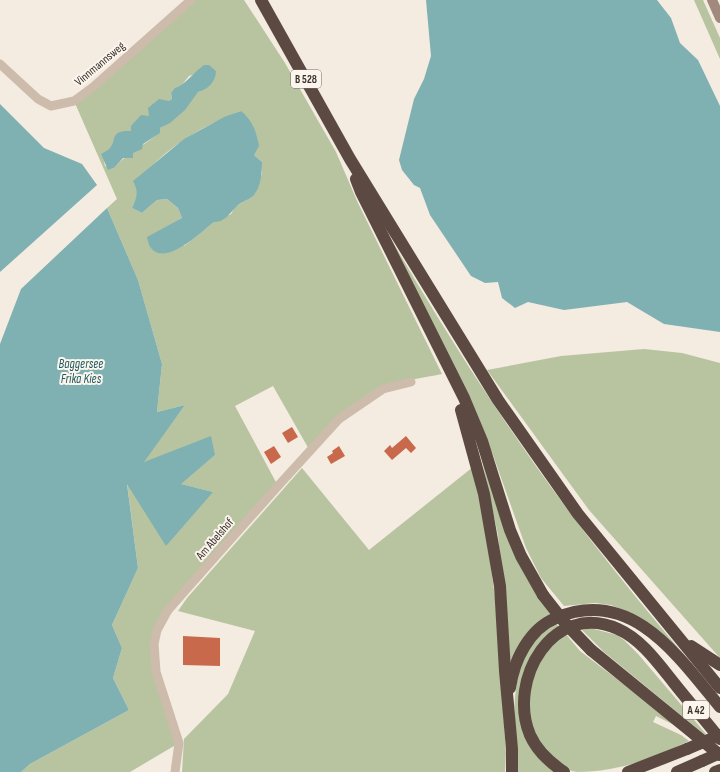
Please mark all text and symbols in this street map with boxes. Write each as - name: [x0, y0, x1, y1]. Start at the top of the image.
- street label: Vinnmannsweg: [72, 38, 128, 89]
- road number: B 528: [291, 70, 321, 88]
- water label: Baggersee Frika Kies: [59, 356, 103, 387]
- street label: Am Abelshof: [192, 515, 237, 564]
- road number: A 42: [683, 701, 709, 719]

